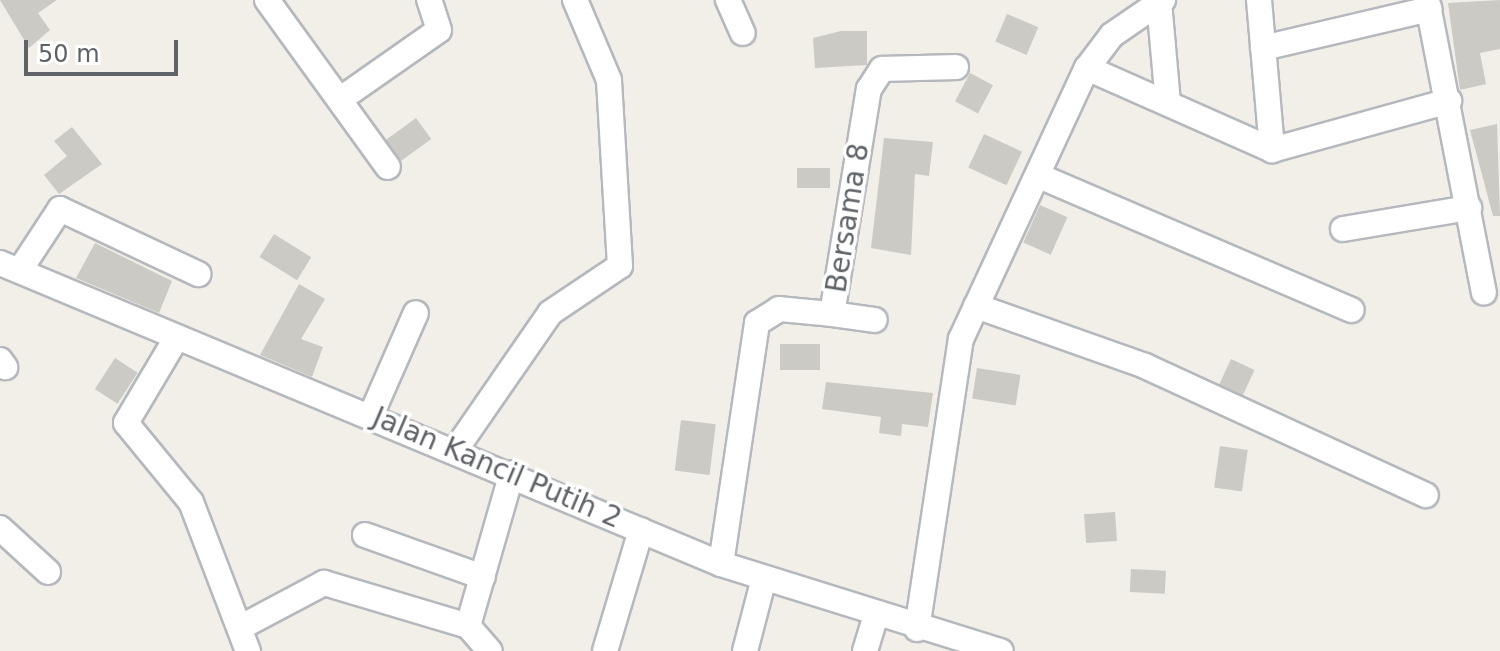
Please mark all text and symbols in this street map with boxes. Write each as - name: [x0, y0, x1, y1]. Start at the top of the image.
- scale bar: [28, 24, 182, 74]
- text: 50 m: [38, 40, 100, 68]
- street label: Bersama 8: [820, 141, 876, 295]
- street label: Jalan Kancil Putih 2: [368, 400, 626, 536]

